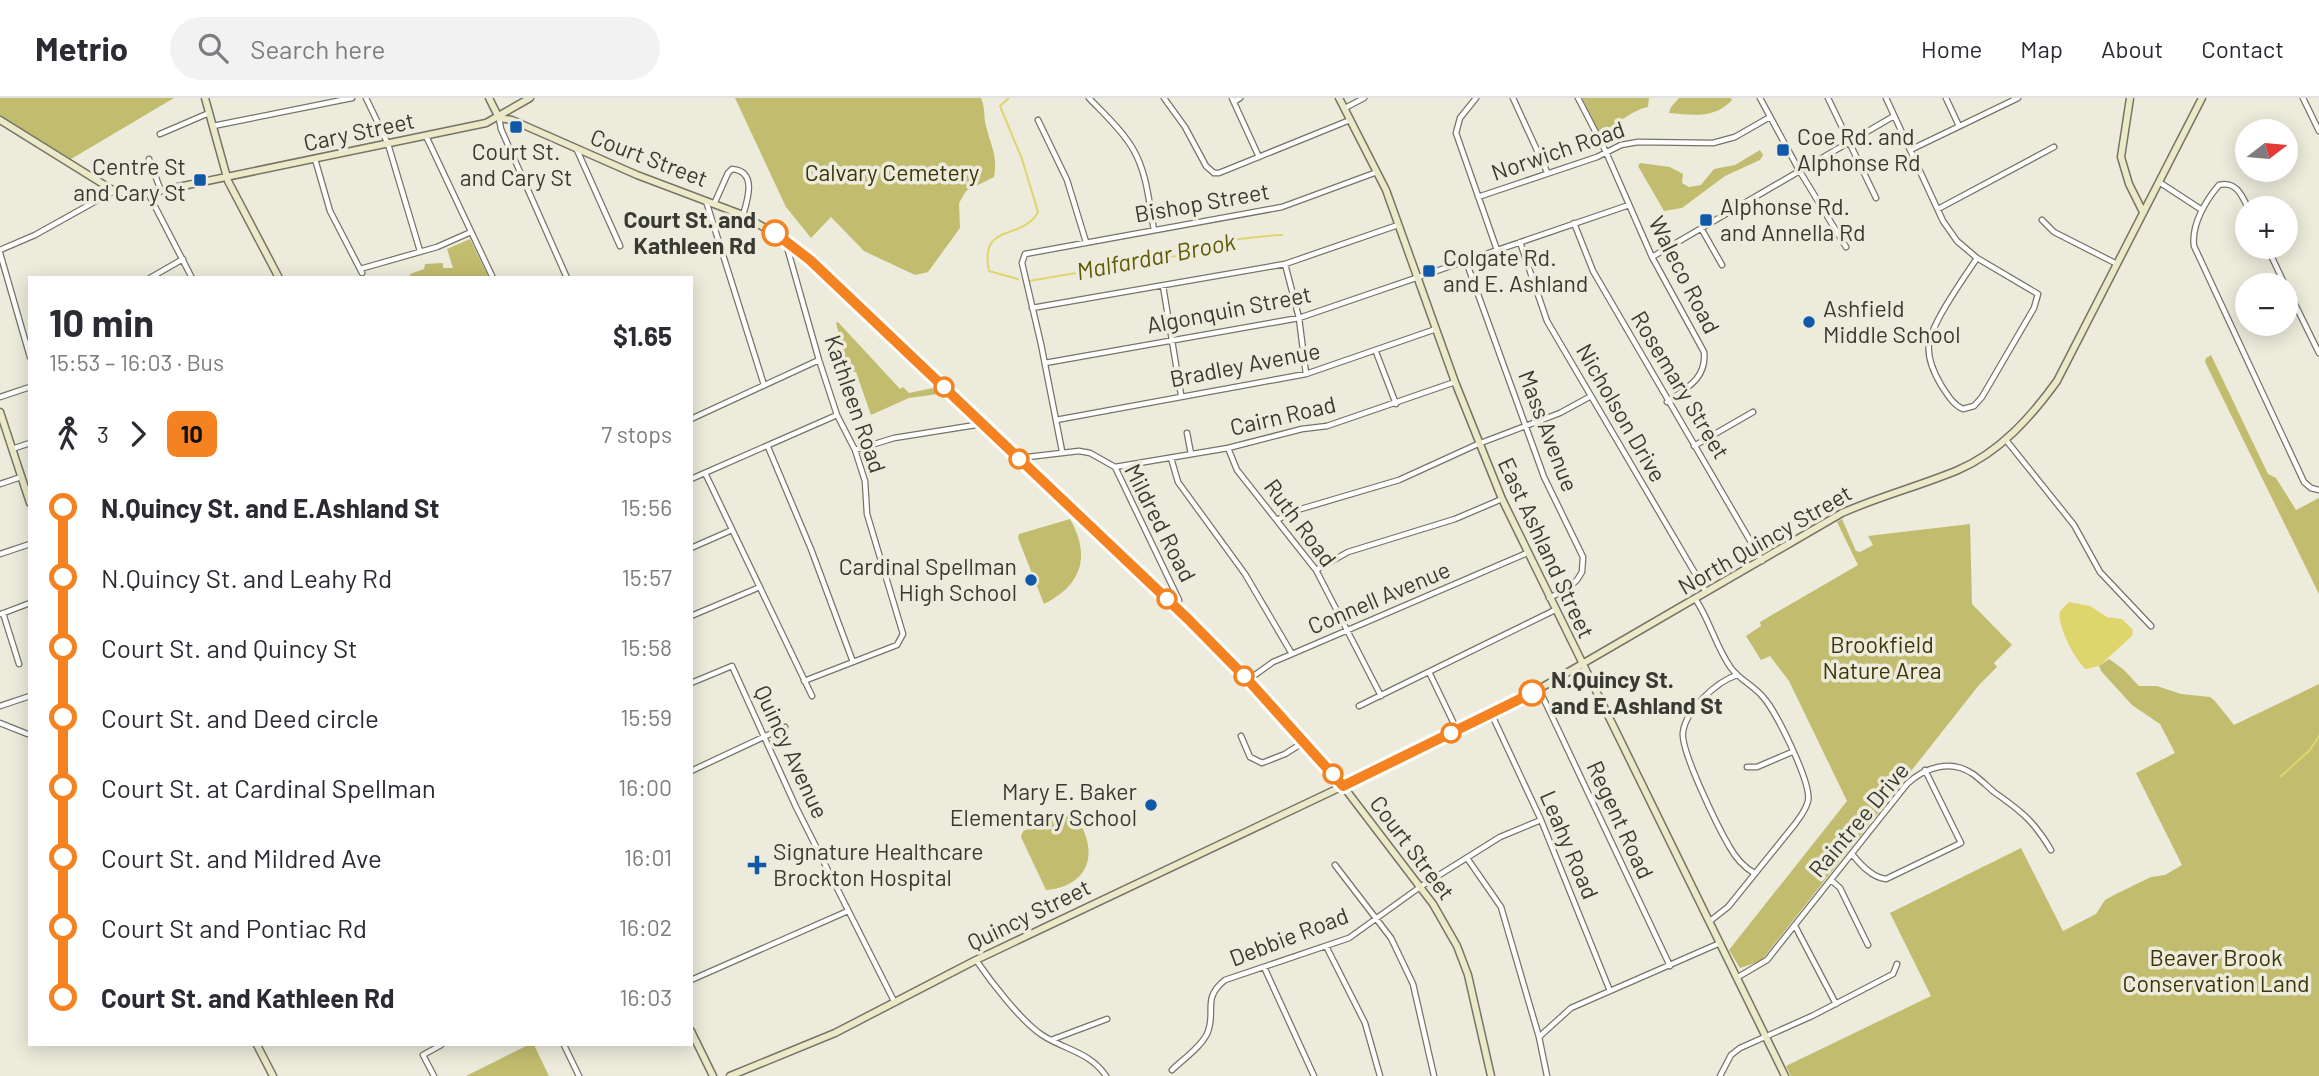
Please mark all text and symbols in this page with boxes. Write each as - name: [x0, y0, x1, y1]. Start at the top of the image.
- search box: [170, 17, 660, 80]
- text: Metrio: [35, 28, 128, 68]
- icon: search: [194, 29, 232, 67]
- text: Search here: [250, 33, 385, 64]
- text: Home: [1921, 34, 1982, 63]
- text: Map: [2020, 34, 2063, 63]
- text: About: [2101, 34, 2163, 63]
- text: Contact: [2201, 34, 2284, 63]
- street label: Cary Street: [301, 106, 417, 156]
- street label: Norwich Road: [1487, 114, 1628, 186]
- marker: Court St. and Cary St: [508, 119, 524, 135]
- north arrow: [2235, 119, 2298, 182]
- map controls: [2235, 119, 2298, 336]
- street label: Court Street: [587, 122, 712, 192]
- place label: Coe Rd. and Alphonse Rd: [1797, 122, 1921, 176]
- place label: Court St. and Cary St: [460, 137, 572, 191]
- marker: Coe Rd. and Alphonse Rd: [1775, 142, 1791, 158]
- place label: Centre St and Cary St: [73, 152, 186, 206]
- park label: Calvary Cemetery: [805, 158, 980, 186]
- marker: Centre St and Cary St: [192, 172, 208, 188]
- street label: Bishop Street: [1132, 176, 1271, 228]
- place label: Alphonse Rd. and Annella Rd: [1720, 192, 1866, 246]
- button: +: [2235, 196, 2298, 259]
- place label: Court St. and Kathleen Rd: [623, 205, 756, 259]
- street label: Waleco Road: [1643, 211, 1726, 338]
- marker: Alphonse Rd. and Annella Rd: [1698, 212, 1714, 228]
- marker: Court St. and Kathleen Rd: [762, 220, 788, 246]
- water label: Malfardar Brook: [1074, 226, 1238, 285]
- place label: Colgate Rd. and E. Ashland: [1443, 243, 1588, 297]
- marker: Colgate Rd. and E. Ashland: [1421, 263, 1437, 279]
- button: −: [2235, 273, 2298, 336]
- street label: Algonquin Street: [1144, 279, 1314, 339]
- place label: Ashfield Middle School: [1823, 294, 1961, 348]
- text: 10 min: [49, 299, 154, 345]
- street label: Rosemary Street: [1626, 305, 1736, 464]
- marker: Ashfield Middle School: [1801, 314, 1817, 330]
- text: $1.65: [613, 320, 672, 351]
- street label: Kathleen Road: [819, 331, 893, 476]
- street label: Bradley Avenue: [1167, 336, 1322, 392]
- street label: Nicholson Drive: [1571, 338, 1673, 487]
- text: 15:53 – 16:03 · Bus: [49, 348, 224, 376]
- street label: Mass Avenue: [1513, 366, 1585, 495]
- unlabelled marker: [934, 377, 954, 397]
- street label: Cairn Road: [1227, 389, 1338, 441]
- icon: walk: [49, 415, 87, 453]
- icon: forward: [119, 415, 157, 453]
- text: 10: [181, 419, 203, 448]
- text: 3: [97, 420, 109, 448]
- text: 7 stops: [601, 420, 672, 448]
- unlabelled marker: [1009, 449, 1029, 469]
- street label: East Ashland Street: [1493, 453, 1601, 642]
- street label: Mildred Road: [1119, 459, 1203, 586]
- street label: Ruth Road: [1259, 473, 1343, 572]
- street label: North Quincy Street: [1673, 478, 1856, 600]
- text: N.Quincy St. and E.Ashland St: [101, 492, 439, 523]
- text: 15:56: [621, 493, 672, 521]
- place label: Cardinal Spellman High School: [839, 552, 1017, 606]
- street label: Connell Avenue: [1303, 555, 1454, 640]
- text: N.Quincy St. and Leahy Rd: [101, 562, 392, 593]
- text: 15:57: [622, 563, 672, 591]
- marker: Cardinal Spellman High School: [1023, 572, 1039, 588]
- unlabelled marker: [1157, 589, 1177, 609]
- park label: Brookfield Nature Area: [1822, 630, 1942, 684]
- text: Court St. and Quincy St: [101, 632, 358, 663]
- text: 15:58: [621, 633, 672, 661]
- place label: N.Quincy St. and E.Ashland St: [1551, 665, 1723, 719]
- unlabelled marker: [1234, 666, 1254, 686]
- street label: Quincy Avenue: [749, 680, 835, 823]
- marker: N.Quincy St. and E.Ashland St: [1519, 680, 1545, 706]
- text: Court St. and Deed circle: [101, 702, 379, 733]
- text: 15:59: [621, 703, 672, 731]
- unlabelled marker: [1441, 723, 1461, 743]
- street label: Regent Road: [1581, 756, 1660, 883]
- street label: Raintree Drive: [1802, 756, 1914, 882]
- unlabelled marker: [1323, 764, 1343, 784]
- text: Court St. at Cardinal Spellman: [101, 772, 436, 803]
- text: 16:00: [618, 773, 672, 801]
- place label: Mary E. Baker Elementary School: [950, 777, 1138, 831]
- street label: Leahy Road: [1535, 786, 1605, 903]
- street label: Court Street: [1365, 790, 1461, 905]
- marker: Mary E. Baker Elementary School: [1143, 797, 1159, 813]
- place label: Signature Healthcare Brockton Hospital: [773, 837, 984, 891]
- text: Court St. and Mildred Ave: [101, 842, 382, 873]
- text: 16:01: [624, 843, 672, 871]
- marker: Signature Healthcare Brockton Hospital: [747, 855, 767, 875]
- street label: Quincy Street: [962, 872, 1095, 956]
- street label: Debbie Road: [1225, 901, 1352, 972]
- text: Court St and Pontiac Rd: [101, 912, 367, 943]
- text: 16:02: [619, 913, 672, 941]
- park label: Beaver Brook Conservation Land: [2123, 943, 2309, 997]
- text: Court St. and Kathleen Rd: [101, 982, 394, 1013]
- text: 16:03: [619, 983, 672, 1011]

